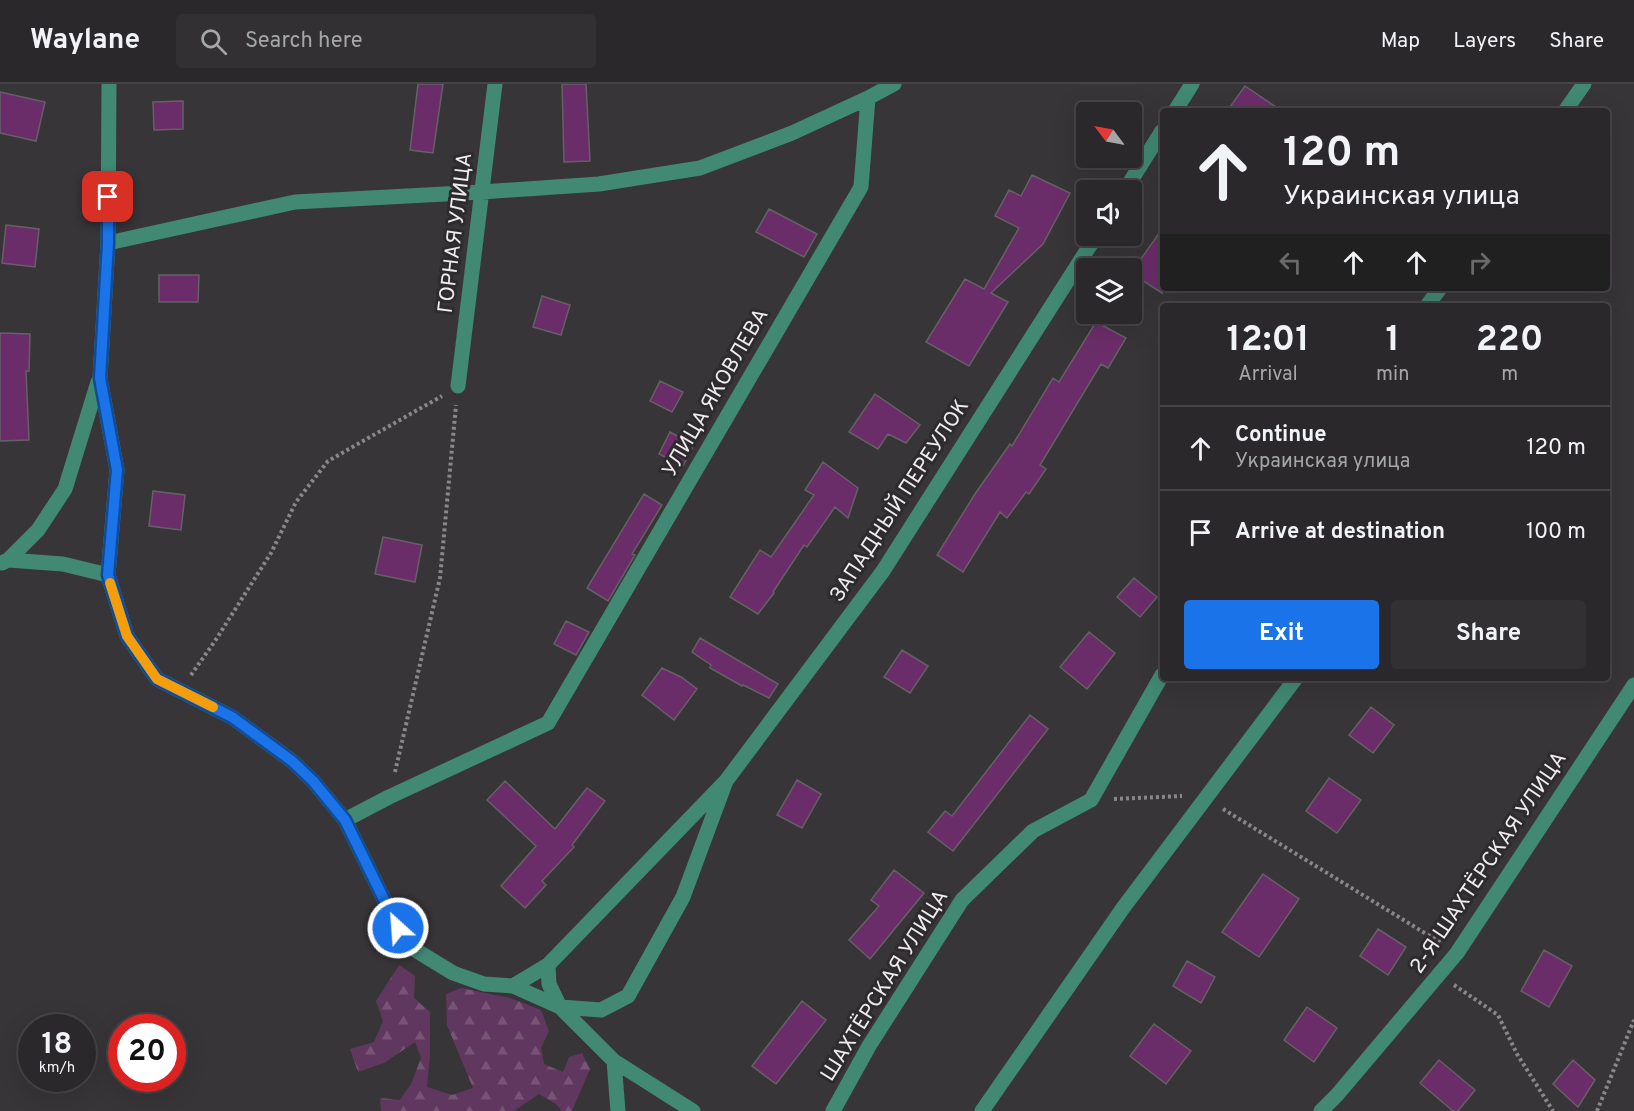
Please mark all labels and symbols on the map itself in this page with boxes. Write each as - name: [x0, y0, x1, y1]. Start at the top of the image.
- north arrow: [1076, 102, 1142, 168]
- street label: ГОРНАЯ УЛИЦА: [433, 151, 479, 315]
- pin: [82, 171, 133, 222]
- street label: УЛИЦА ЯКОВЛЕВА: [657, 304, 775, 482]
- street label: ЗАПАДНЫЙ ПЕРЕУЛОК: [823, 394, 976, 608]
- street label: 2-Я ШАХТЁРСКАЯ УЛИЦА: [1405, 747, 1573, 979]
- street label: ШАХТЁРСКАЯ УЛИЦА: [815, 885, 955, 1087]
- position arrow: [366, 896, 430, 960]
- speed limit sign: 20: [108, 1014, 186, 1092]

